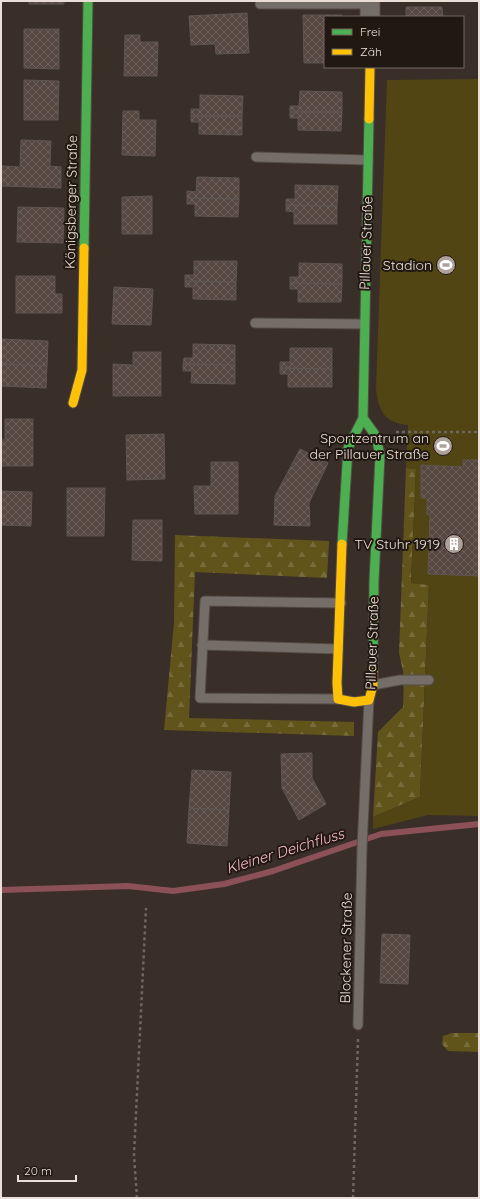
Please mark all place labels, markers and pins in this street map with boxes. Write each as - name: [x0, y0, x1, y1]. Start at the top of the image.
- sports icon: Stadion: [435, 254, 457, 276]
- place label: Stadion: [383, 256, 432, 274]
- place label: Sportzentrum an der Pillauer Straße: [309, 429, 429, 463]
- sports icon: Sportzentrum an der Pillauer Straße: [432, 435, 454, 457]
- building icon: TV Stuhr 1919: [443, 533, 465, 555]
- place label: TV Stuhr 1919: [354, 535, 440, 553]

